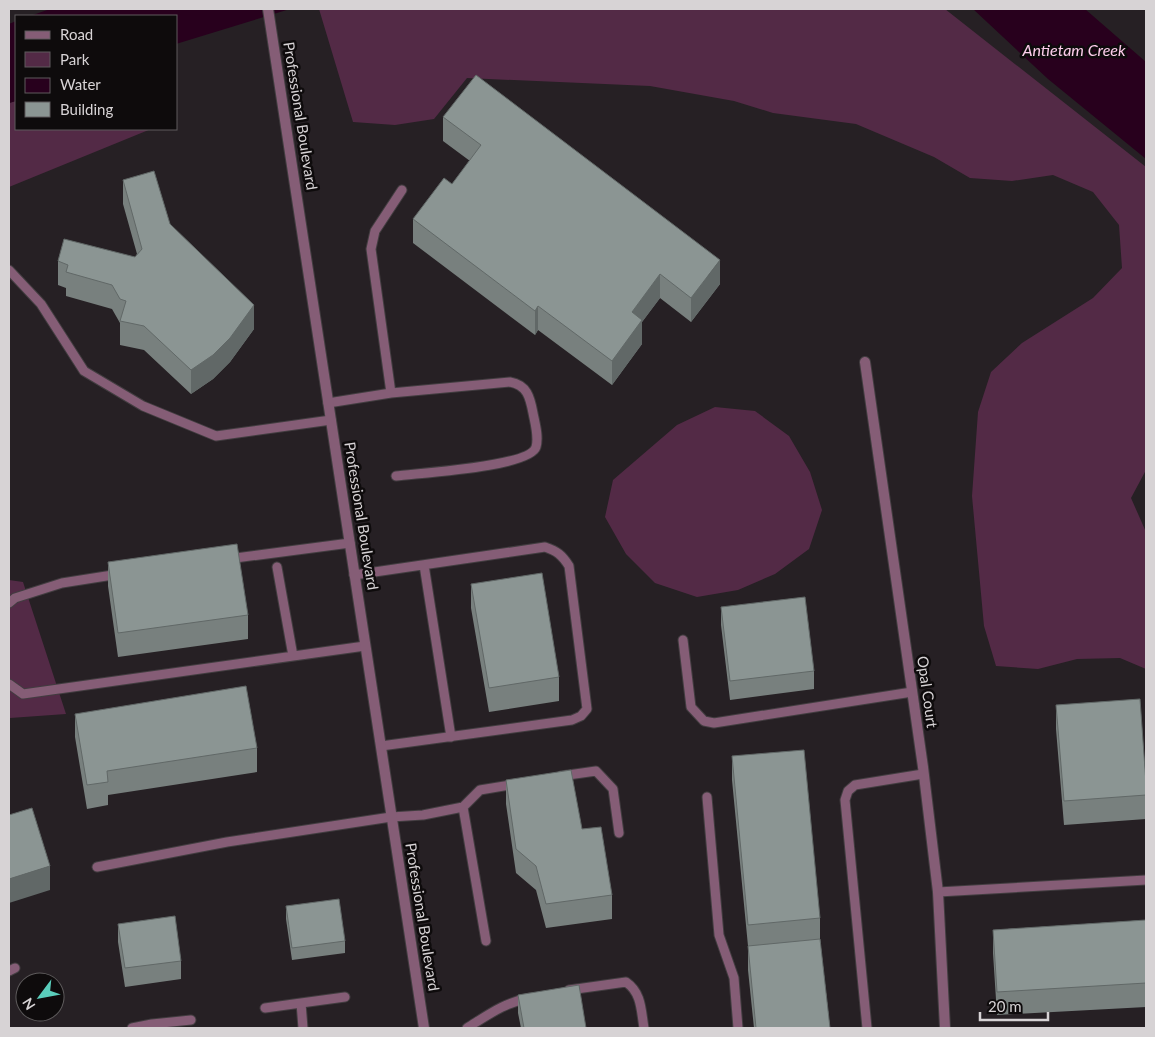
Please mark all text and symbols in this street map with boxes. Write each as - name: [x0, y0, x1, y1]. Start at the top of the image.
- legend: [15, 15, 178, 130]
- text: Road: [60, 25, 93, 43]
- street label: Professional Boulevard: [280, 40, 322, 191]
- water label: Antietam Creek: [1021, 40, 1126, 59]
- text: Park: [60, 50, 90, 68]
- text: Water: [60, 75, 101, 93]
- text: Building: [60, 100, 113, 118]
- street label: Professional Boulevard: [341, 440, 383, 591]
- street label: Opal Court: [914, 655, 942, 730]
- street label: Professional Boulevard: [402, 841, 444, 992]
- north arrow: [15, 972, 65, 1022]
- scale bar: [980, 990, 1048, 1022]
- text: N: [18, 995, 39, 1013]
- text: 20 m: [988, 997, 1022, 1015]

